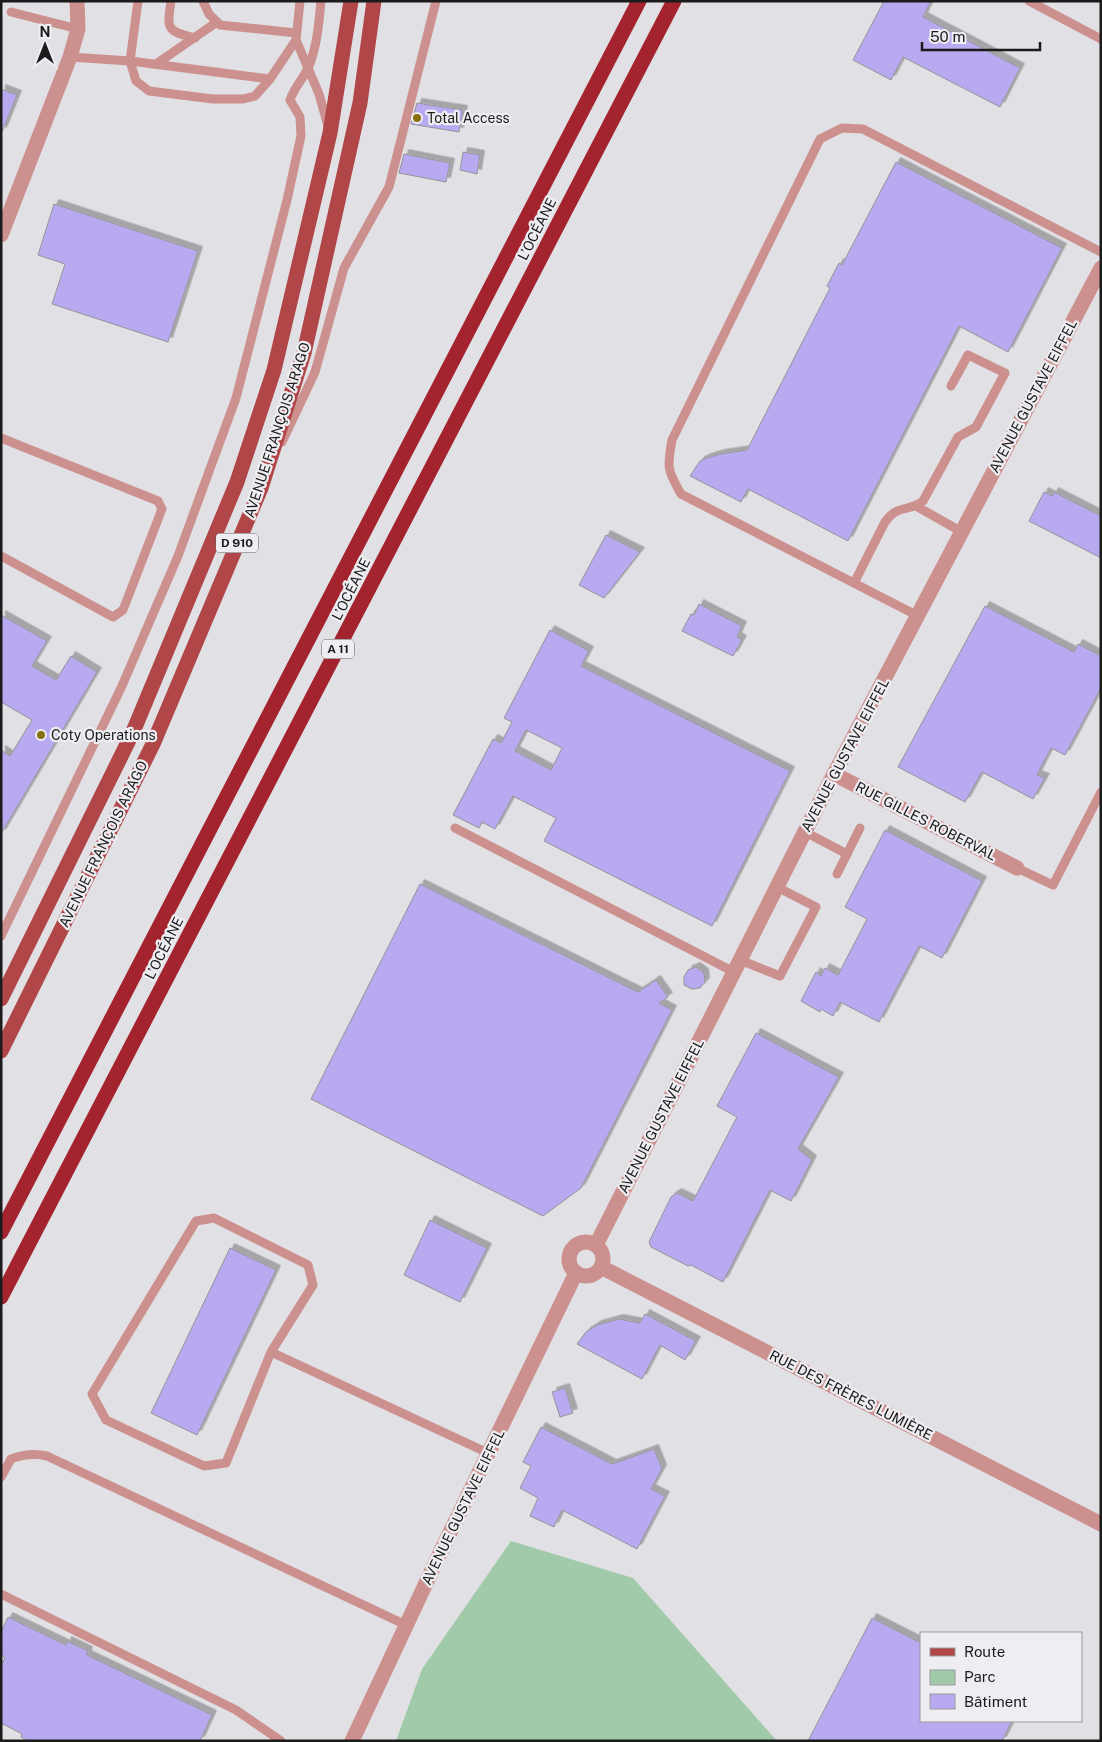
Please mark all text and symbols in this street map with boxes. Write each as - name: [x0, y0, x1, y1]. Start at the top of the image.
- north arrow: [20, 20, 70, 70]
- scale bar: [922, 20, 1040, 52]
- text: N: [40, 24, 50, 40]
- text: 50 m: [930, 28, 965, 45]
- place label: Total Access: [427, 110, 510, 126]
- marker: Total Access: [411, 112, 423, 124]
- street label: L’OCÉANE: [514, 195, 559, 263]
- street label: AVENUE GUSTAVE EIFFEL: [986, 317, 1080, 475]
- street label: AVENUE FRANÇOIS ARAGO: [241, 340, 313, 520]
- road number: D 910: [216, 534, 258, 552]
- street label: L’OCÉANE: [328, 555, 373, 623]
- road number: A 11: [322, 640, 354, 659]
- street label: AVENUE GUSTAVE EIFFEL: [798, 676, 892, 834]
- place label: Coty Operations: [51, 727, 156, 743]
- marker: Coty Operations: [35, 729, 47, 741]
- street label: AVENUE FRANÇOIS ARAGO: [56, 758, 150, 930]
- street label: RUE GILLES ROBERVAL: [853, 779, 999, 863]
- street label: L’OCÉANE: [141, 914, 186, 982]
- street label: AVENUE GUSTAVE EIFFEL: [615, 1036, 707, 1196]
- street label: RUE DES FRÈRES LUMIÈRE: [767, 1346, 936, 1443]
- street label: AVENUE GUSTAVE EIFFEL: [418, 1427, 508, 1587]
- legend: [920, 1632, 1082, 1722]
- text: Route: [964, 1643, 1005, 1660]
- text: Parc: [964, 1668, 996, 1685]
- text: Bâtiment: [964, 1693, 1027, 1710]

